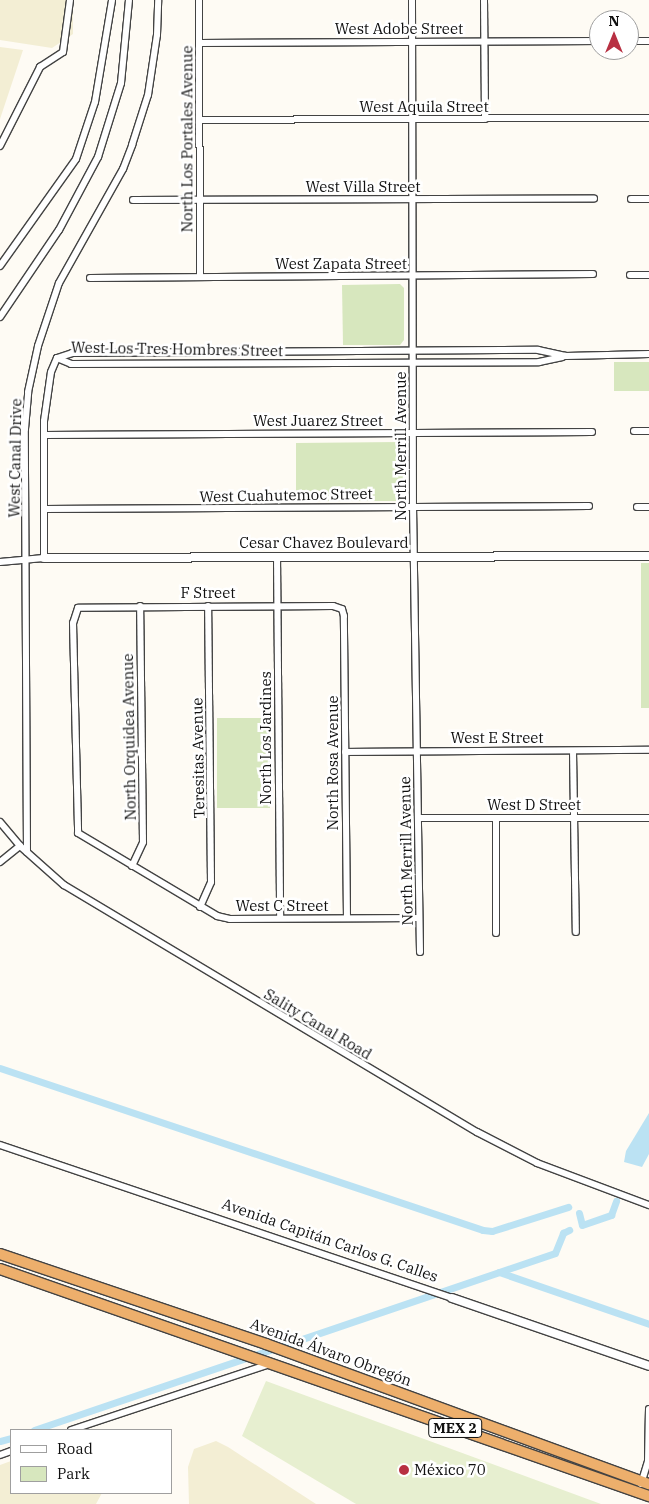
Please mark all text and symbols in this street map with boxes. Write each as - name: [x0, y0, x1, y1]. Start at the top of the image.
- north arrow: [589, 10, 639, 60]
- text: N: [608, 12, 620, 30]
- street label: West Adobe Street: [335, 20, 463, 38]
- street label: North Los Portales Avenue: [178, 45, 196, 233]
- street label: West Aquila Street: [359, 98, 489, 116]
- street label: West Villa Street: [305, 178, 421, 196]
- street label: West Zapata Street: [275, 255, 407, 273]
- street label: West Los Tres Hombres Street: [71, 338, 283, 360]
- street label: North Merrill Avenue: [392, 371, 410, 521]
- street label: West Canal Drive: [5, 398, 25, 518]
- street label: West Juarez Street: [253, 412, 383, 430]
- street label: West Cuahutemoc Street: [199, 484, 373, 506]
- street label: Cesar Chavez Boulevard: [239, 534, 409, 552]
- street label: F Street: [180, 584, 236, 602]
- street label: North Orquidea Avenue: [119, 653, 139, 821]
- street label: North Los Jardines: [257, 671, 275, 805]
- street label: North Rosa Avenue: [324, 695, 342, 831]
- street label: Teresitas Avenue: [188, 697, 208, 819]
- street label: West E Street: [450, 729, 544, 747]
- street label: North Merrill Avenue: [396, 776, 416, 926]
- street label: West D Street: [487, 796, 581, 814]
- street label: West C Street: [235, 897, 329, 915]
- street label: Sality Canal Road: [261, 985, 375, 1063]
- street label: Avenida Capitán Carlos G. Calles: [220, 1194, 440, 1286]
- street label: Avenida Álvaro Obregón: [248, 1314, 414, 1390]
- road number: MEX 2: [428, 1416, 482, 1440]
- legend: [10, 1429, 172, 1494]
- text: Road: [57, 1439, 93, 1458]
- place label: México 70: [414, 1461, 486, 1479]
- text: Park: [57, 1464, 90, 1483]
- marker: México 70: [398, 1464, 410, 1476]

